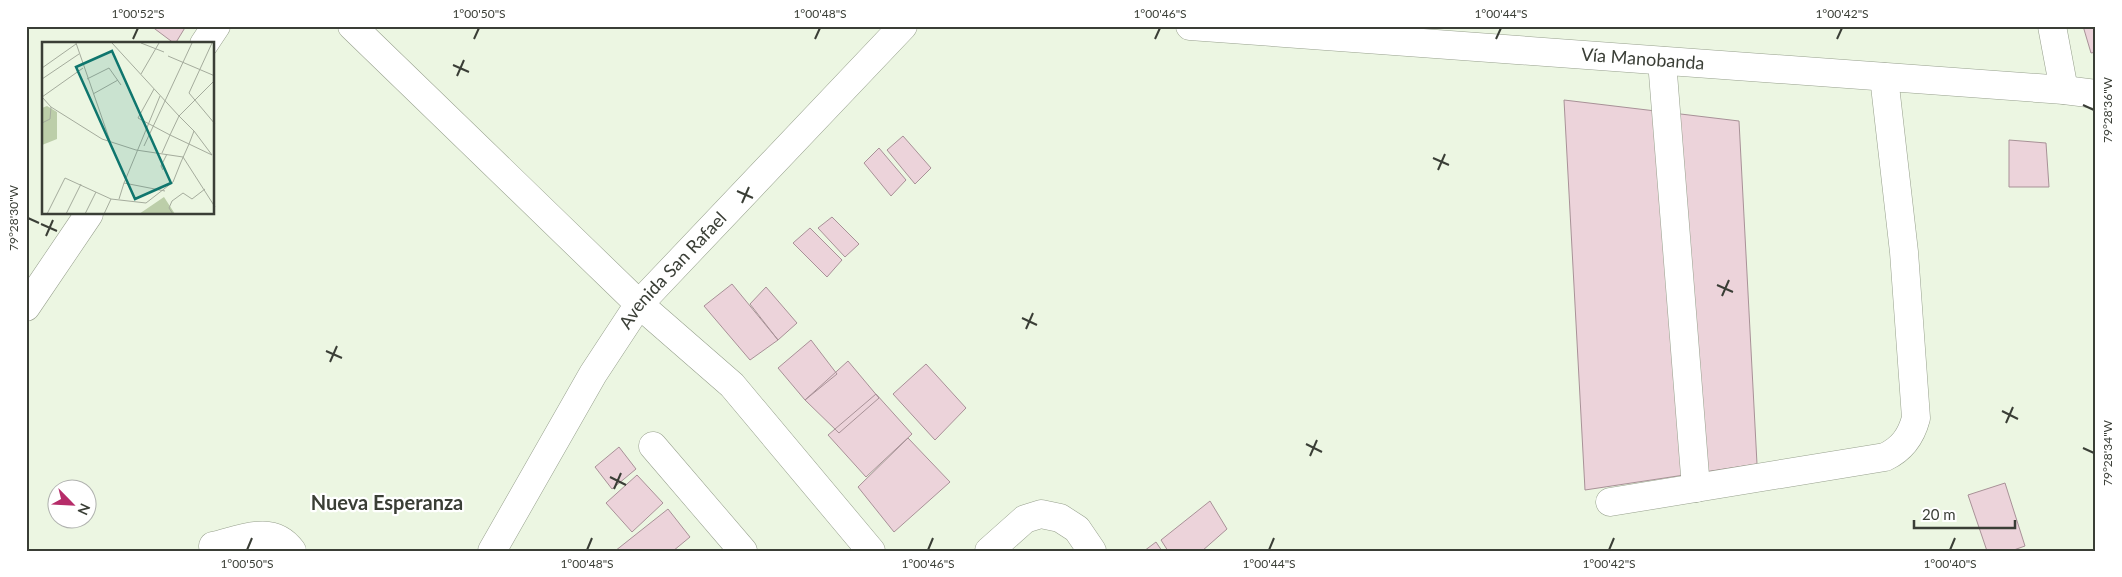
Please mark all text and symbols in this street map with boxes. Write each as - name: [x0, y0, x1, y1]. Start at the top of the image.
- text: 1°00'52"S: [111, 6, 165, 21]
- text: 1°00'50"S: [452, 6, 506, 21]
- text: 1°00'48"S: [793, 6, 847, 21]
- text: 1°00'46"S: [1133, 6, 1187, 21]
- text: 1°00'44"S: [1474, 6, 1528, 21]
- text: 1°00'42"S: [1815, 6, 1869, 21]
- inset map: [42, 42, 215, 215]
- street label: Vía Manobanda: [1580, 43, 1705, 74]
- text: 79°28'36"W: [2100, 76, 2115, 143]
- text: 79°28'30"W: [6, 184, 21, 251]
- street label: Avenida San Rafael: [614, 207, 731, 333]
- text: 79°28'34"W: [2100, 419, 2115, 486]
- north arrow: [48, 480, 98, 530]
- district label: Nueva Esperanza: [311, 490, 463, 514]
- scale bar: [1914, 497, 2016, 529]
- text: N: [74, 501, 94, 518]
- text: 20 m: [1922, 505, 1956, 523]
- text: 1°00'50"S: [220, 556, 274, 571]
- text: 1°00'48"S: [560, 556, 614, 571]
- text: 1°00'46"S: [901, 556, 955, 571]
- text: 1°00'44"S: [1242, 556, 1296, 571]
- text: 1°00'42"S: [1582, 556, 1636, 571]
- text: 1°00'40"S: [1923, 556, 1977, 571]

